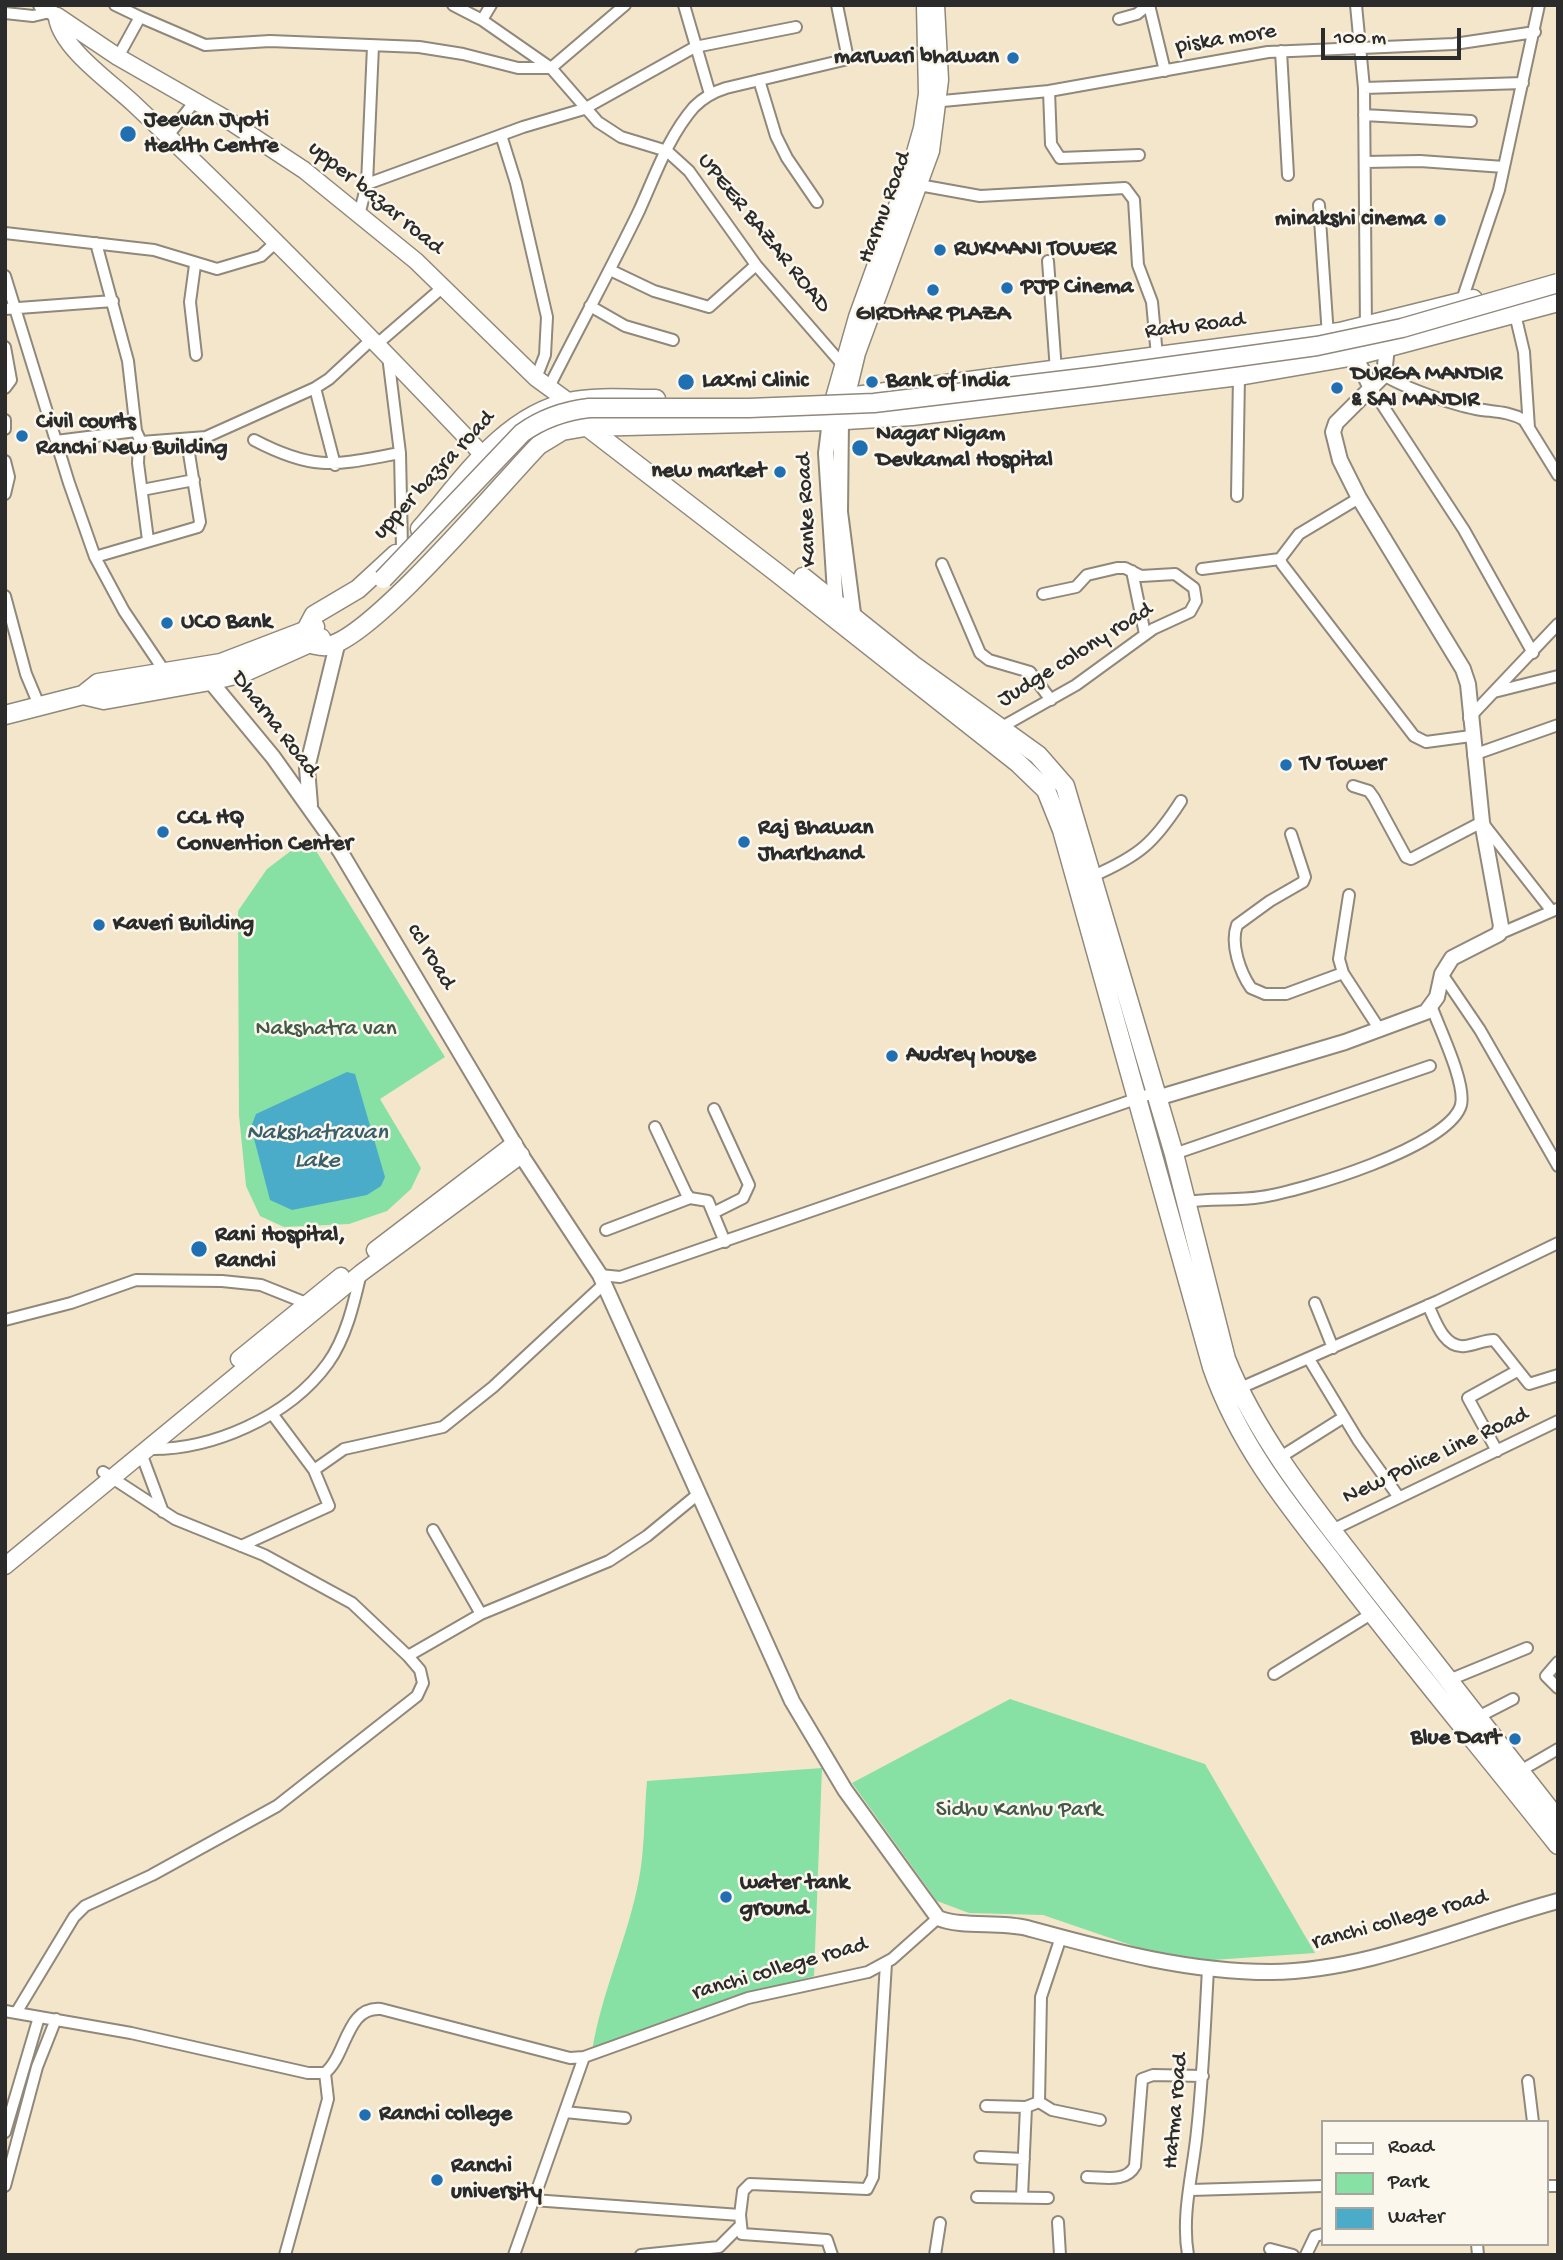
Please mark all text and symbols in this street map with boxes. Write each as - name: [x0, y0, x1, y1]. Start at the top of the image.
- scale bar: [1325, 14, 1465, 58]
- street label: piska more: [1174, 18, 1278, 62]
- text: 100 m: [1334, 27, 1386, 52]
- place label: marwari bhawan: [834, 44, 999, 72]
- marker: marwari bhawan: [1005, 50, 1021, 66]
- place label: Jeevan Jyoti Health Centre: [144, 107, 279, 161]
- marker: Jeevan Jyoti Health Centre: [118, 124, 138, 144]
- street label: upper bazar road: [302, 136, 448, 262]
- street label: UPEER BAZAR ROAD: [690, 148, 836, 320]
- street label: Harmu Road: [853, 148, 919, 268]
- place label: minakshi cinema: [1275, 206, 1426, 234]
- marker: minakshi cinema: [1432, 212, 1448, 228]
- place label: RUKMANI TOWER: [954, 236, 1116, 264]
- marker: RUKMANI TOWER: [932, 242, 948, 258]
- place label: PJP Cinema: [1021, 274, 1133, 302]
- marker: PJP Cinema: [999, 280, 1015, 296]
- marker: GIRDHAR PLAZA: [925, 282, 941, 298]
- place label: GIRDHAR PLAZA: [856, 301, 1010, 329]
- street label: Ratu Road: [1143, 307, 1247, 347]
- place label: DURGA MANDIR & SAI MANDIR: [1351, 361, 1502, 415]
- place label: Laxmi Clinic: [702, 368, 808, 396]
- place label: Bank of India: [886, 368, 1009, 396]
- marker: Laxmi Clinic: [676, 372, 696, 392]
- marker: Bank of India: [864, 374, 880, 390]
- marker: DURGA MANDIR & SAI MANDIR: [1329, 380, 1345, 396]
- street label: upper bazra road: [368, 406, 502, 546]
- place label: Civil courts Ranchi New Building: [36, 409, 228, 463]
- place label: Nagar Nigam Devkamal Hospital: [876, 421, 1053, 475]
- marker: Civil courts Ranchi New Building: [14, 428, 30, 444]
- marker: Nagar Nigam Devkamal Hospital: [850, 438, 870, 458]
- street label: Kanke Road: [791, 452, 825, 568]
- place label: new market: [651, 458, 766, 486]
- marker: new market: [772, 464, 788, 480]
- street label: Judge colony road: [993, 597, 1159, 715]
- place label: UCO Bank: [181, 609, 272, 637]
- marker: UCO Bank: [159, 615, 175, 631]
- street label: Dharna Road: [224, 666, 324, 784]
- place label: TV Tower: [1300, 751, 1386, 779]
- marker: TV Tower: [1278, 757, 1294, 773]
- place label: CCL HQ Convention Center: [177, 805, 353, 859]
- place label: Raj Bhawan Jharkhand: [758, 815, 873, 869]
- marker: CCL HQ Convention Center: [155, 824, 171, 840]
- marker: Raj Bhawan Jharkhand: [736, 834, 752, 850]
- place label: Kaveri Building: [113, 911, 254, 939]
- marker: Kaveri Building: [91, 917, 107, 933]
- street label: ccl road: [400, 919, 460, 995]
- park label: Nakshatra van: [255, 1016, 397, 1044]
- place label: Audrey house: [906, 1042, 1036, 1070]
- marker: Audrey house: [884, 1048, 900, 1064]
- water label: Nakshatravan Lake: [246, 1120, 388, 1176]
- place label: Rani Hospital, Ranchi: [215, 1222, 345, 1276]
- marker: Rani Hospital, Ranchi: [189, 1239, 209, 1259]
- street label: New Police Line Road: [1339, 1402, 1533, 1512]
- place label: Blue Dart: [1411, 1725, 1501, 1753]
- marker: Blue Dart: [1507, 1731, 1523, 1747]
- park label: Sidhu Kanhu Park: [936, 1797, 1102, 1825]
- place label: water tank ground: [740, 1870, 849, 1924]
- street label: ranchi college road: [1309, 1884, 1491, 1958]
- marker: water tank ground: [718, 1889, 734, 1905]
- street label: ranchi college road: [689, 1932, 871, 2008]
- street label: Hatma road: [1158, 2052, 1196, 2170]
- place label: Ranchi college: [379, 2101, 512, 2129]
- marker: Ranchi college: [357, 2107, 373, 2123]
- legend: [1322, 2120, 1549, 2246]
- text: Road: [1388, 2136, 1434, 2161]
- place label: Ranchi university: [451, 2153, 542, 2207]
- text: Park: [1388, 2171, 1428, 2196]
- marker: Ranchi university: [429, 2172, 445, 2188]
- text: Water: [1388, 2206, 1444, 2231]

